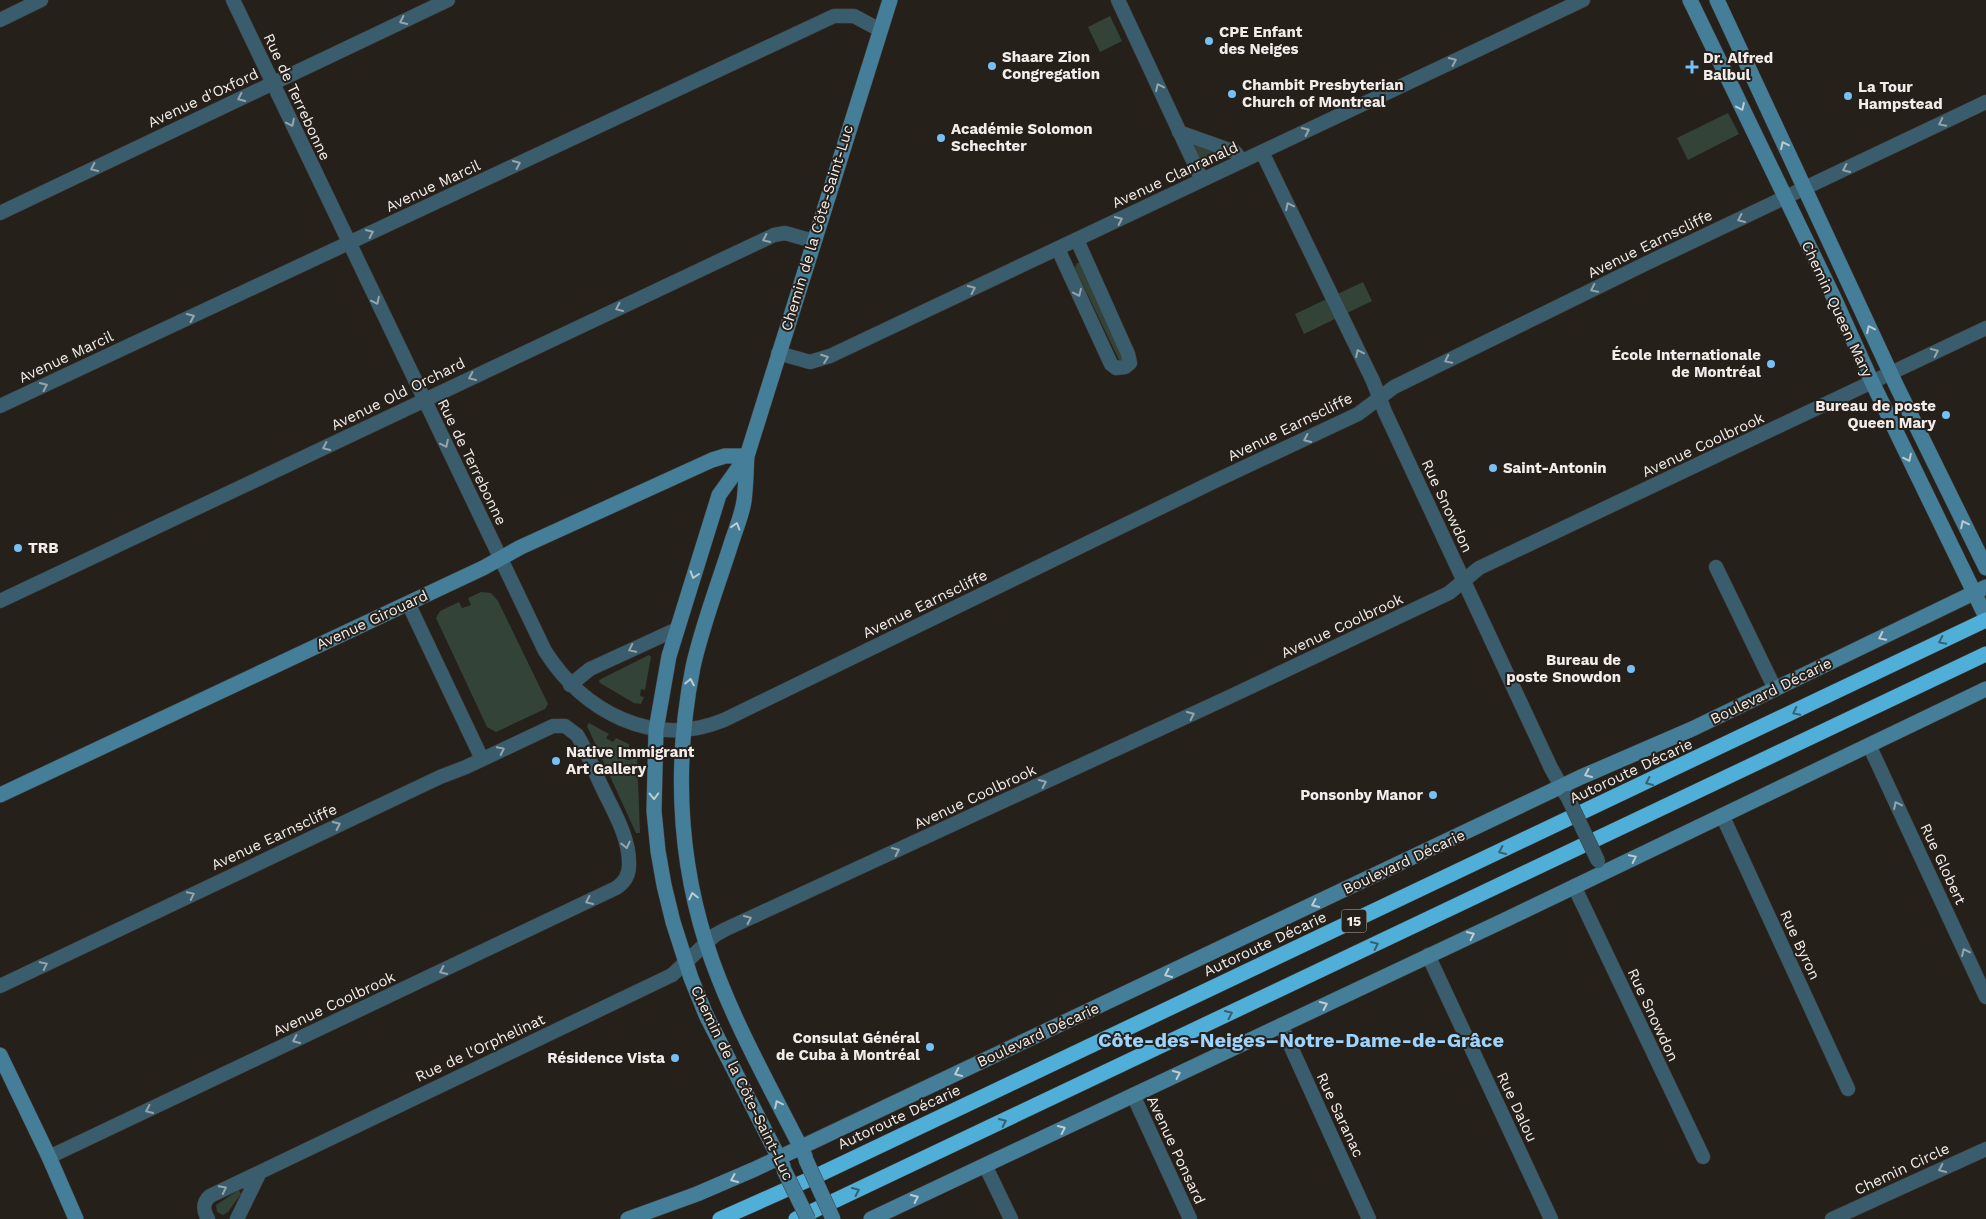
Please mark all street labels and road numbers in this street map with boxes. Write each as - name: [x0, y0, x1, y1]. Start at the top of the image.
- street label: Rue de Terrebonne: [260, 31, 334, 163]
- street label: Avenue d'Oxford: [145, 64, 261, 132]
- street label: Chemin de la Côte-Saint-Luc: [777, 123, 857, 333]
- street label: Avenue Clanranald: [1109, 138, 1241, 212]
- street label: Avenue Marcil: [383, 156, 484, 216]
- street label: Avenue Earnscliffe: [1585, 206, 1715, 282]
- street label: Chemin Queen Mary: [1798, 238, 1877, 380]
- street label: Avenue Marcil: [16, 327, 117, 387]
- street label: Avenue Old Orchard: [328, 354, 468, 434]
- street label: Avenue Earnscliffe: [1225, 389, 1355, 465]
- street label: Rue de Terrebonne: [434, 396, 510, 528]
- street label: Avenue Coolbrook: [1639, 409, 1767, 481]
- street label: Rue Snowdon: [1418, 457, 1476, 555]
- street label: Avenue Earnscliffe: [860, 566, 990, 642]
- street label: Avenue Girouard: [313, 586, 431, 654]
- street label: Avenue Coolbrook: [1278, 590, 1406, 662]
- street label: Boulevard Décarie: [1707, 654, 1835, 728]
- street label: Autoroute Décarie: [1567, 735, 1695, 807]
- street label: Avenue Coolbrook: [911, 761, 1039, 833]
- street label: Avenue Earnscliffe: [208, 800, 340, 874]
- street label: Rue Globert: [1916, 821, 1970, 908]
- street label: Boulevard Décarie: [1340, 826, 1468, 898]
- street label: Rue Byron: [1776, 907, 1824, 983]
- street label: Autoroute Décarie: [1201, 908, 1329, 980]
- road number: 15: [1342, 909, 1366, 932]
- street label: Rue Snowdon: [1624, 966, 1682, 1064]
- street label: Avenue Coolbrook: [270, 968, 398, 1040]
- street label: Chemin de la Côte-Saint-Luc: [687, 983, 797, 1183]
- street label: Boulevard Décarie: [974, 999, 1102, 1071]
- street label: Rue de l'Orphelinat: [412, 1010, 548, 1086]
- street label: Rue Dalou: [1493, 1069, 1541, 1145]
- street label: Rue Saranac: [1313, 1070, 1367, 1160]
- street label: Autoroute Décarie: [835, 1081, 963, 1153]
- street label: Avenue Ponsard: [1143, 1093, 1209, 1207]
- street label: Chemin Circle: [1852, 1139, 1952, 1199]

